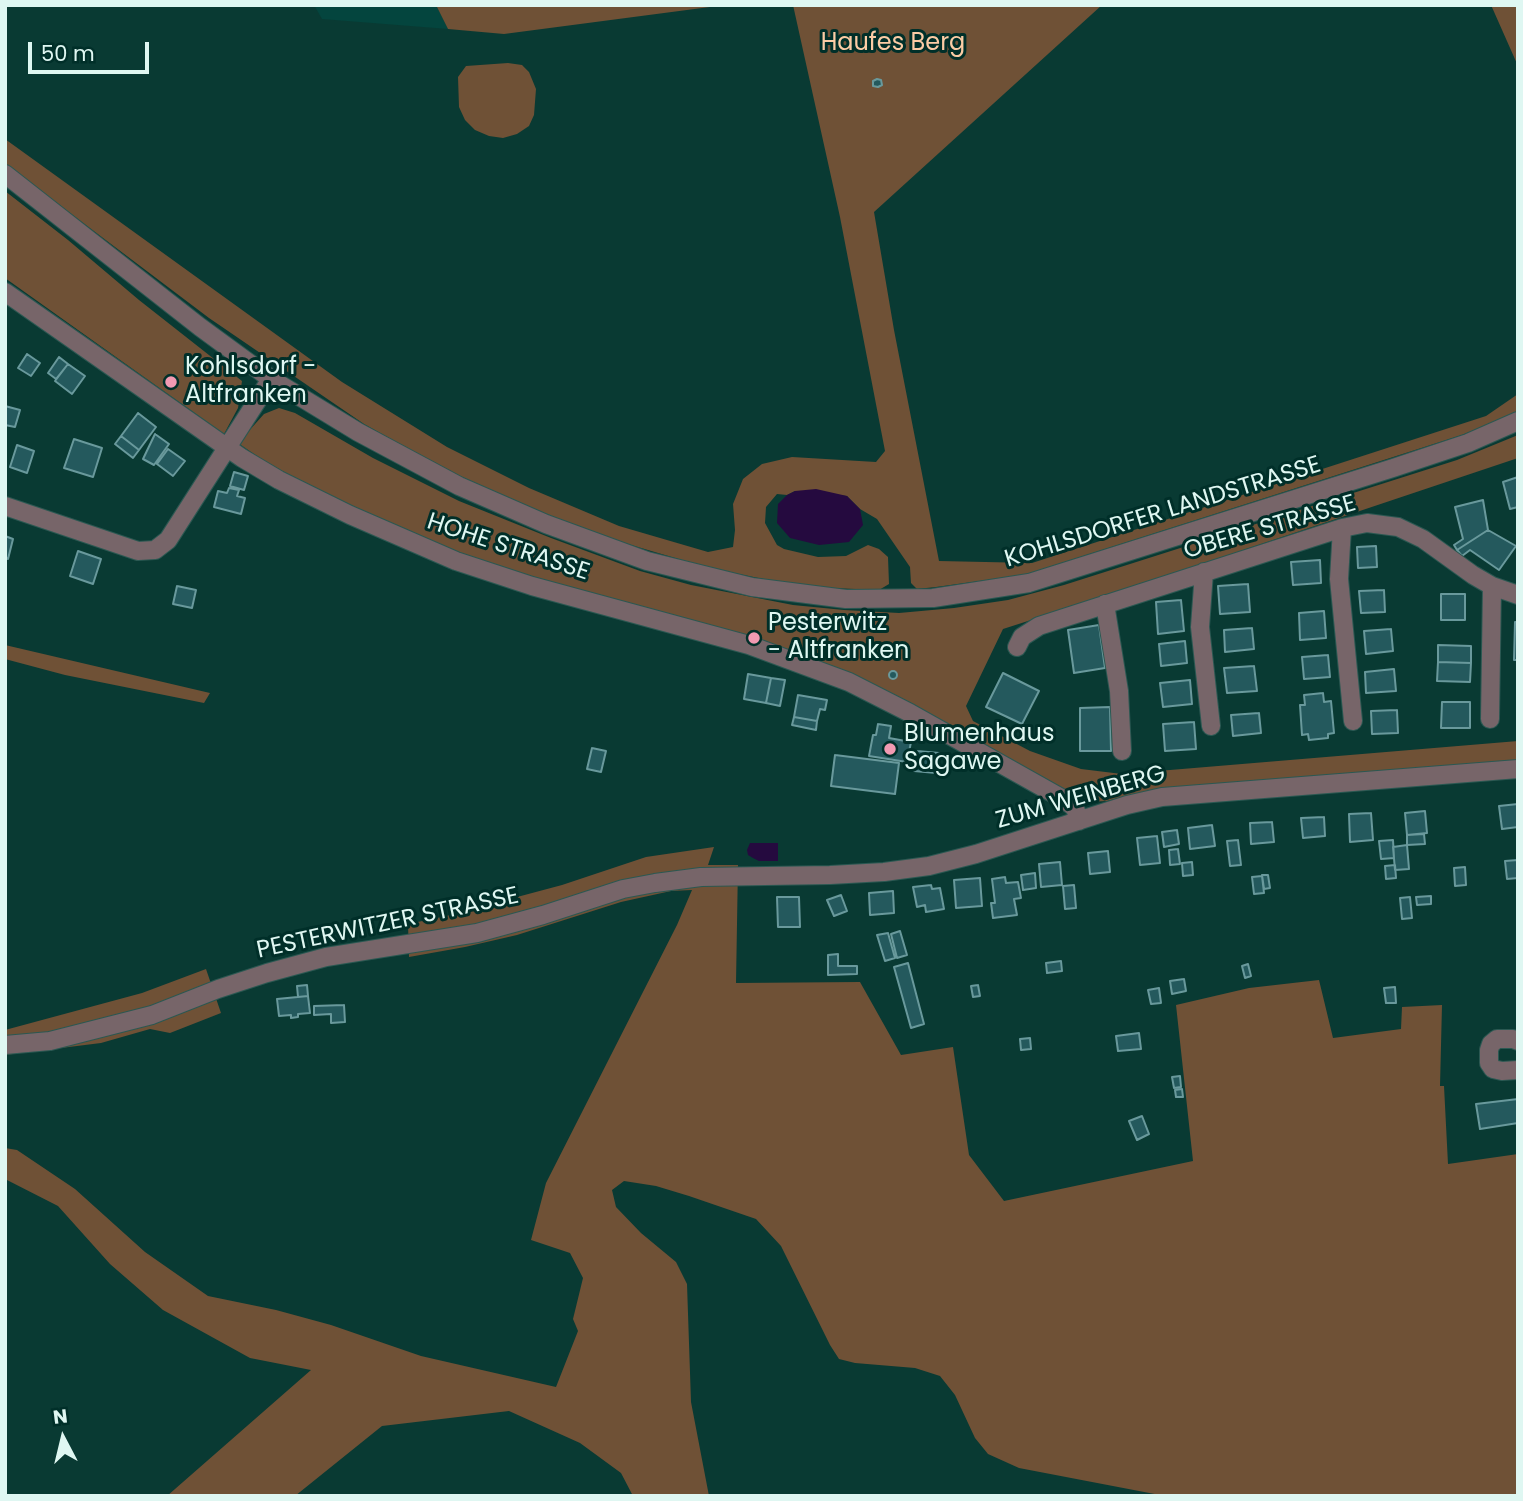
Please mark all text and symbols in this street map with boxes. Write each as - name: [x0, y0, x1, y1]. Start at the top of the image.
- scale bar: [32, 28, 152, 72]
- park label: Haufes Berg: [821, 30, 965, 58]
- text: 50 m: [41, 39, 95, 68]
- place label: Kohlsdorf - Altfranken: [185, 354, 317, 410]
- marker: Kohlsdorf - Altfranken: [163, 374, 179, 390]
- street label: KOHLSDORFER LANDSTRASSE: [1002, 451, 1324, 575]
- street label: OBERE STRASSE: [1181, 490, 1359, 566]
- street label: HOHE STRASSE: [423, 508, 593, 588]
- place label: Pesterwitz - Altfranken: [768, 610, 909, 666]
- marker: Pesterwitz - Altfranken: [746, 630, 762, 646]
- place label: Blumenhaus Sagawe: [904, 721, 1054, 777]
- marker: Blumenhaus Sagawe: [882, 741, 898, 757]
- street label: ZUM WEINBERG: [993, 760, 1169, 836]
- street label: PESTERWITZER STRASSE: [254, 882, 522, 966]
- text: N: [52, 1402, 69, 1431]
- north arrow: [28, 1403, 98, 1473]

